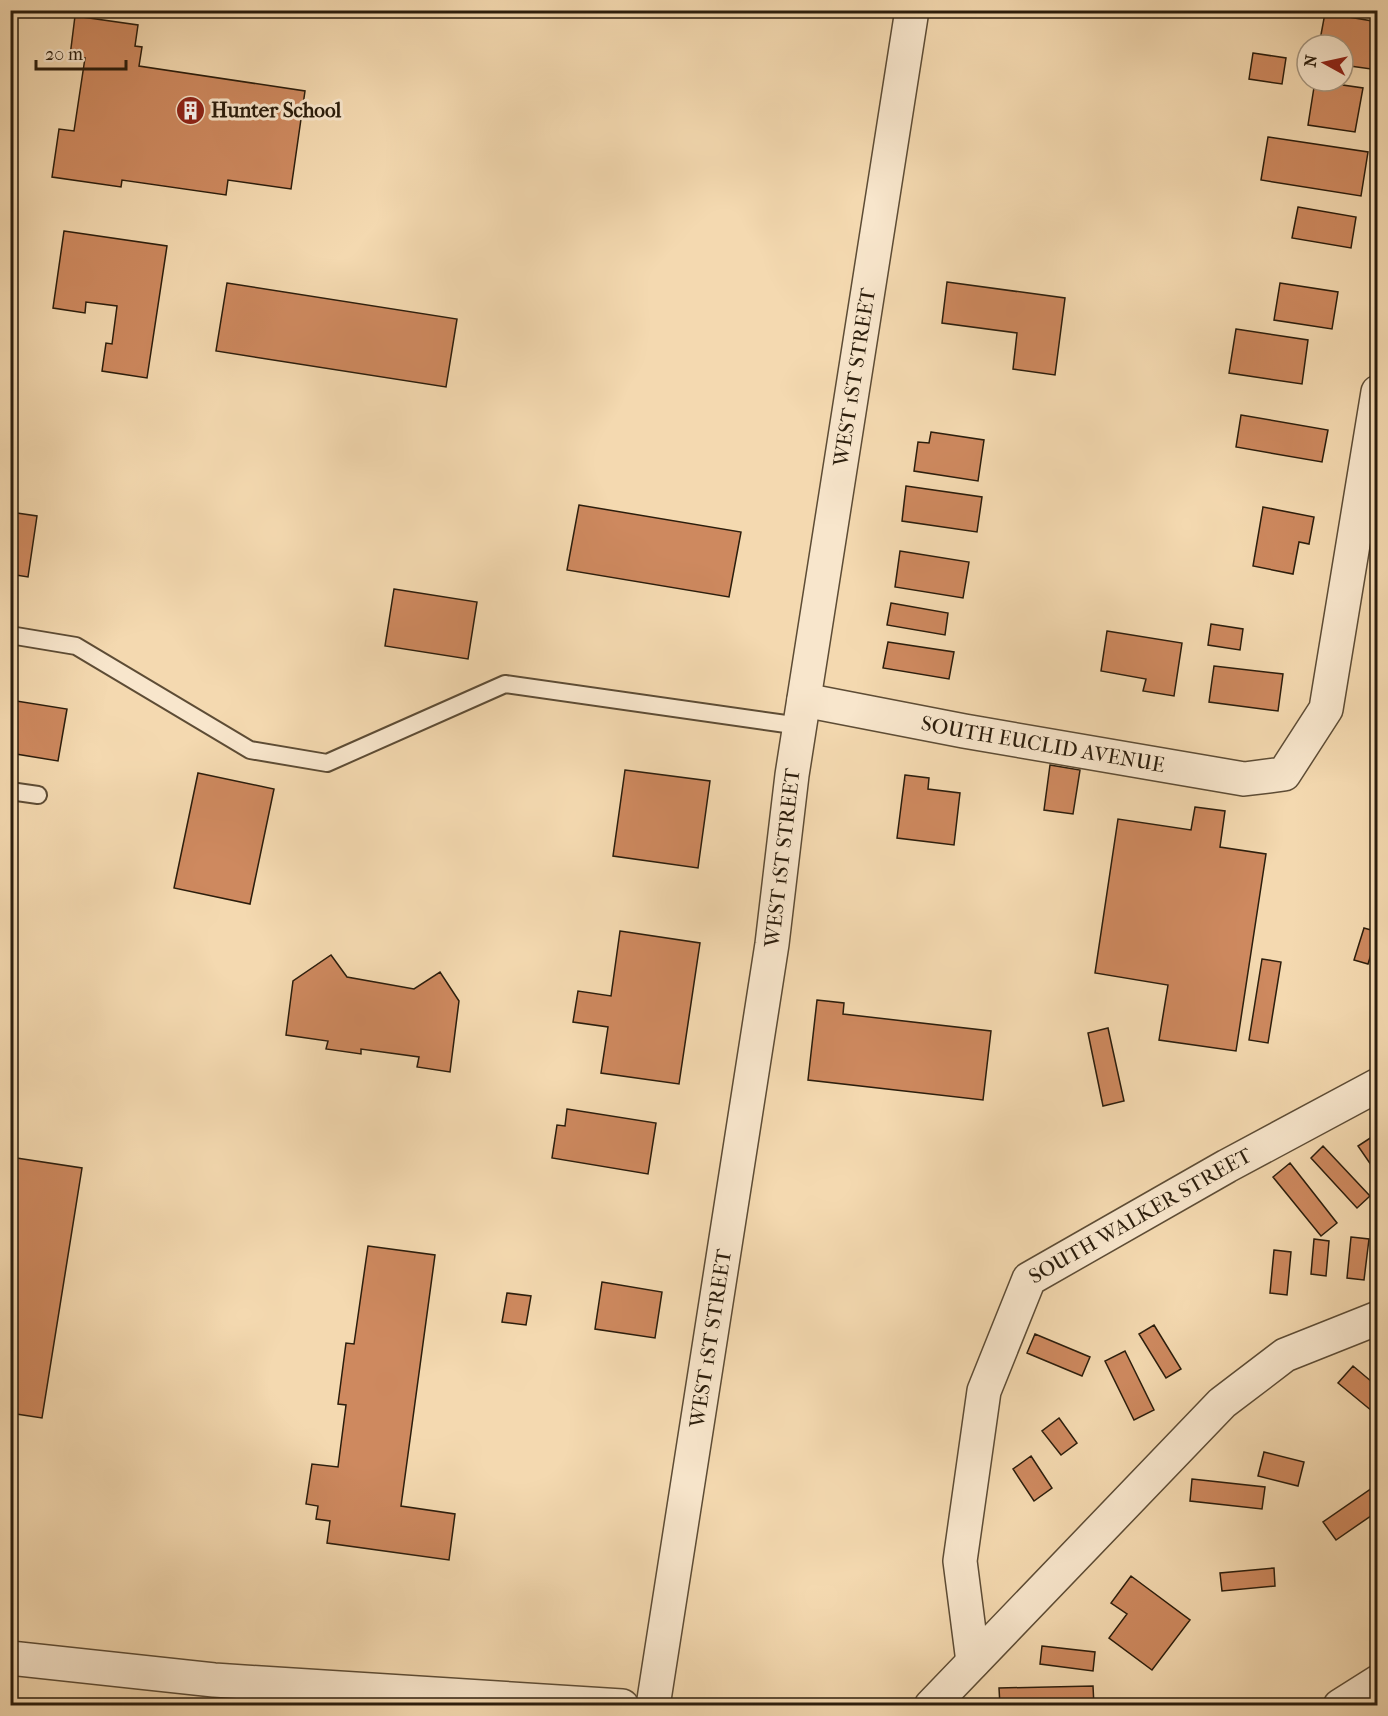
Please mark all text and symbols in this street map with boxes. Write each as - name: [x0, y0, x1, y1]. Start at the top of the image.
- scale bar: [36, 33, 126, 71]
- north arrow: [1295, 33, 1355, 93]
- text: 20 m: [45, 44, 83, 65]
- text: N: [1300, 53, 1321, 68]
- building icon: Hunter School: [174, 94, 206, 126]
- place label: Hunter School: [211, 98, 341, 122]
- street label: WEST 1ST STREET: [828, 286, 880, 469]
- street label: SOUTH EUCLID AVENUE: [919, 711, 1167, 777]
- street label: WEST 1ST STREET: [760, 766, 805, 950]
- street label: SOUTH WALKER STREET: [1025, 1143, 1256, 1289]
- street label: WEST 1ST STREET: [684, 1247, 736, 1430]

